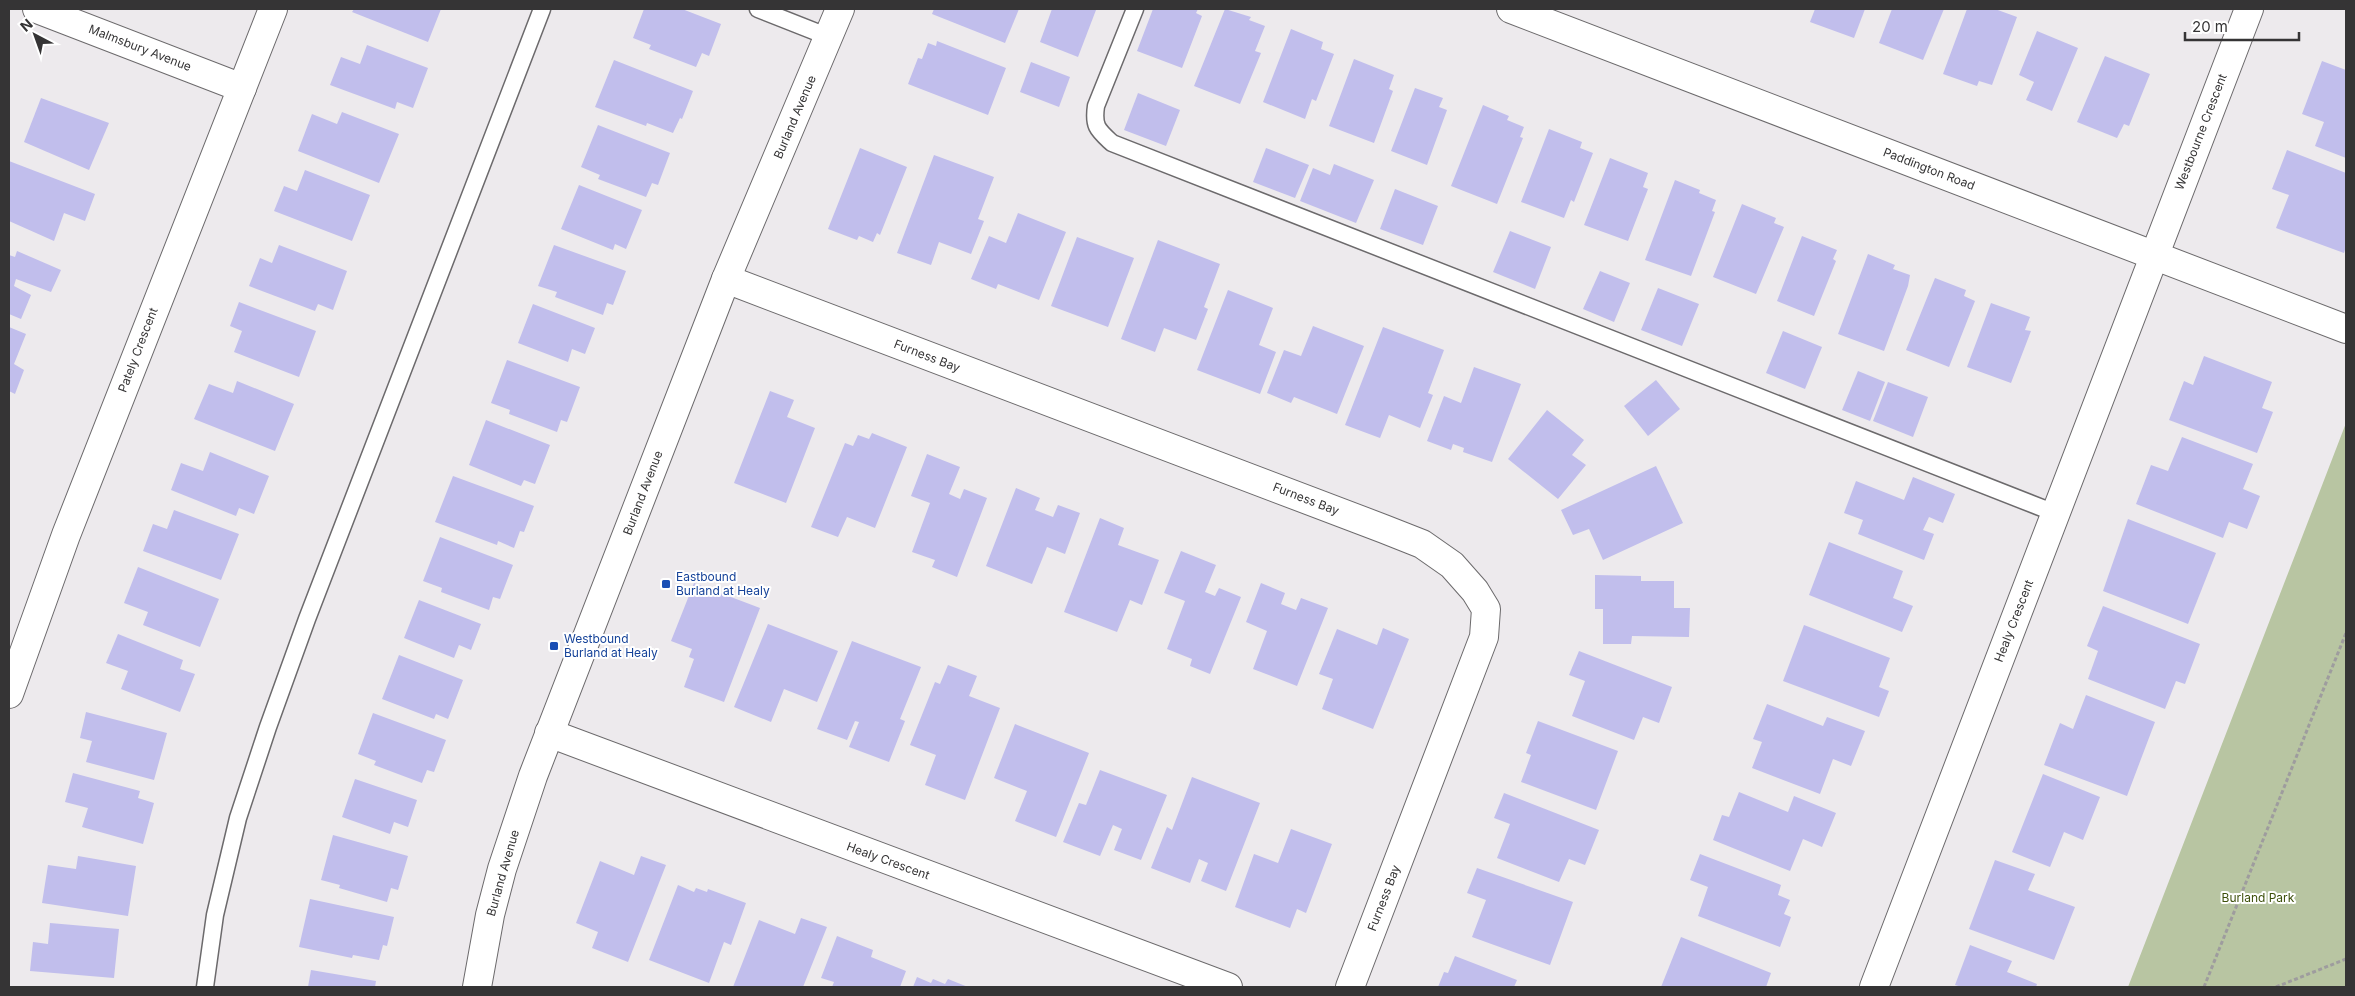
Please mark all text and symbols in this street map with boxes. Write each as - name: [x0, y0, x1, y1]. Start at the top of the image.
- north arrow: [10, 10, 60, 60]
- scale bar: [2185, 10, 2299, 42]
- text: N: [17, 15, 36, 35]
- text: 20 m: [2192, 17, 2228, 36]
- street label: Malmsbury Avenue: [87, 21, 194, 74]
- street label: Westbourne Crescent: [2171, 71, 2230, 192]
- street label: Burland Avenue: [770, 73, 819, 161]
- street label: Paddington Road: [1881, 144, 1977, 193]
- street label: Pately Crescent: [114, 305, 161, 394]
- street label: Furness Bay: [892, 336, 963, 375]
- street label: Burland Avenue: [620, 448, 666, 537]
- street label: Furness Bay: [1271, 479, 1342, 518]
- place label: Eastbound Burland at Healy: [676, 569, 770, 598]
- street label: Healy Crescent: [1991, 577, 2036, 664]
- marker: Eastbound Burland at Healy: [660, 578, 672, 590]
- place label: Westbound Burland at Healy: [564, 631, 658, 660]
- marker: Westbound Burland at Healy: [548, 640, 560, 652]
- street label: Burland Avenue: [483, 828, 522, 918]
- street label: Healy Crescent: [845, 839, 932, 883]
- street label: Furness Bay: [1364, 862, 1403, 933]
- park label: Burland Park: [2222, 890, 2295, 905]

